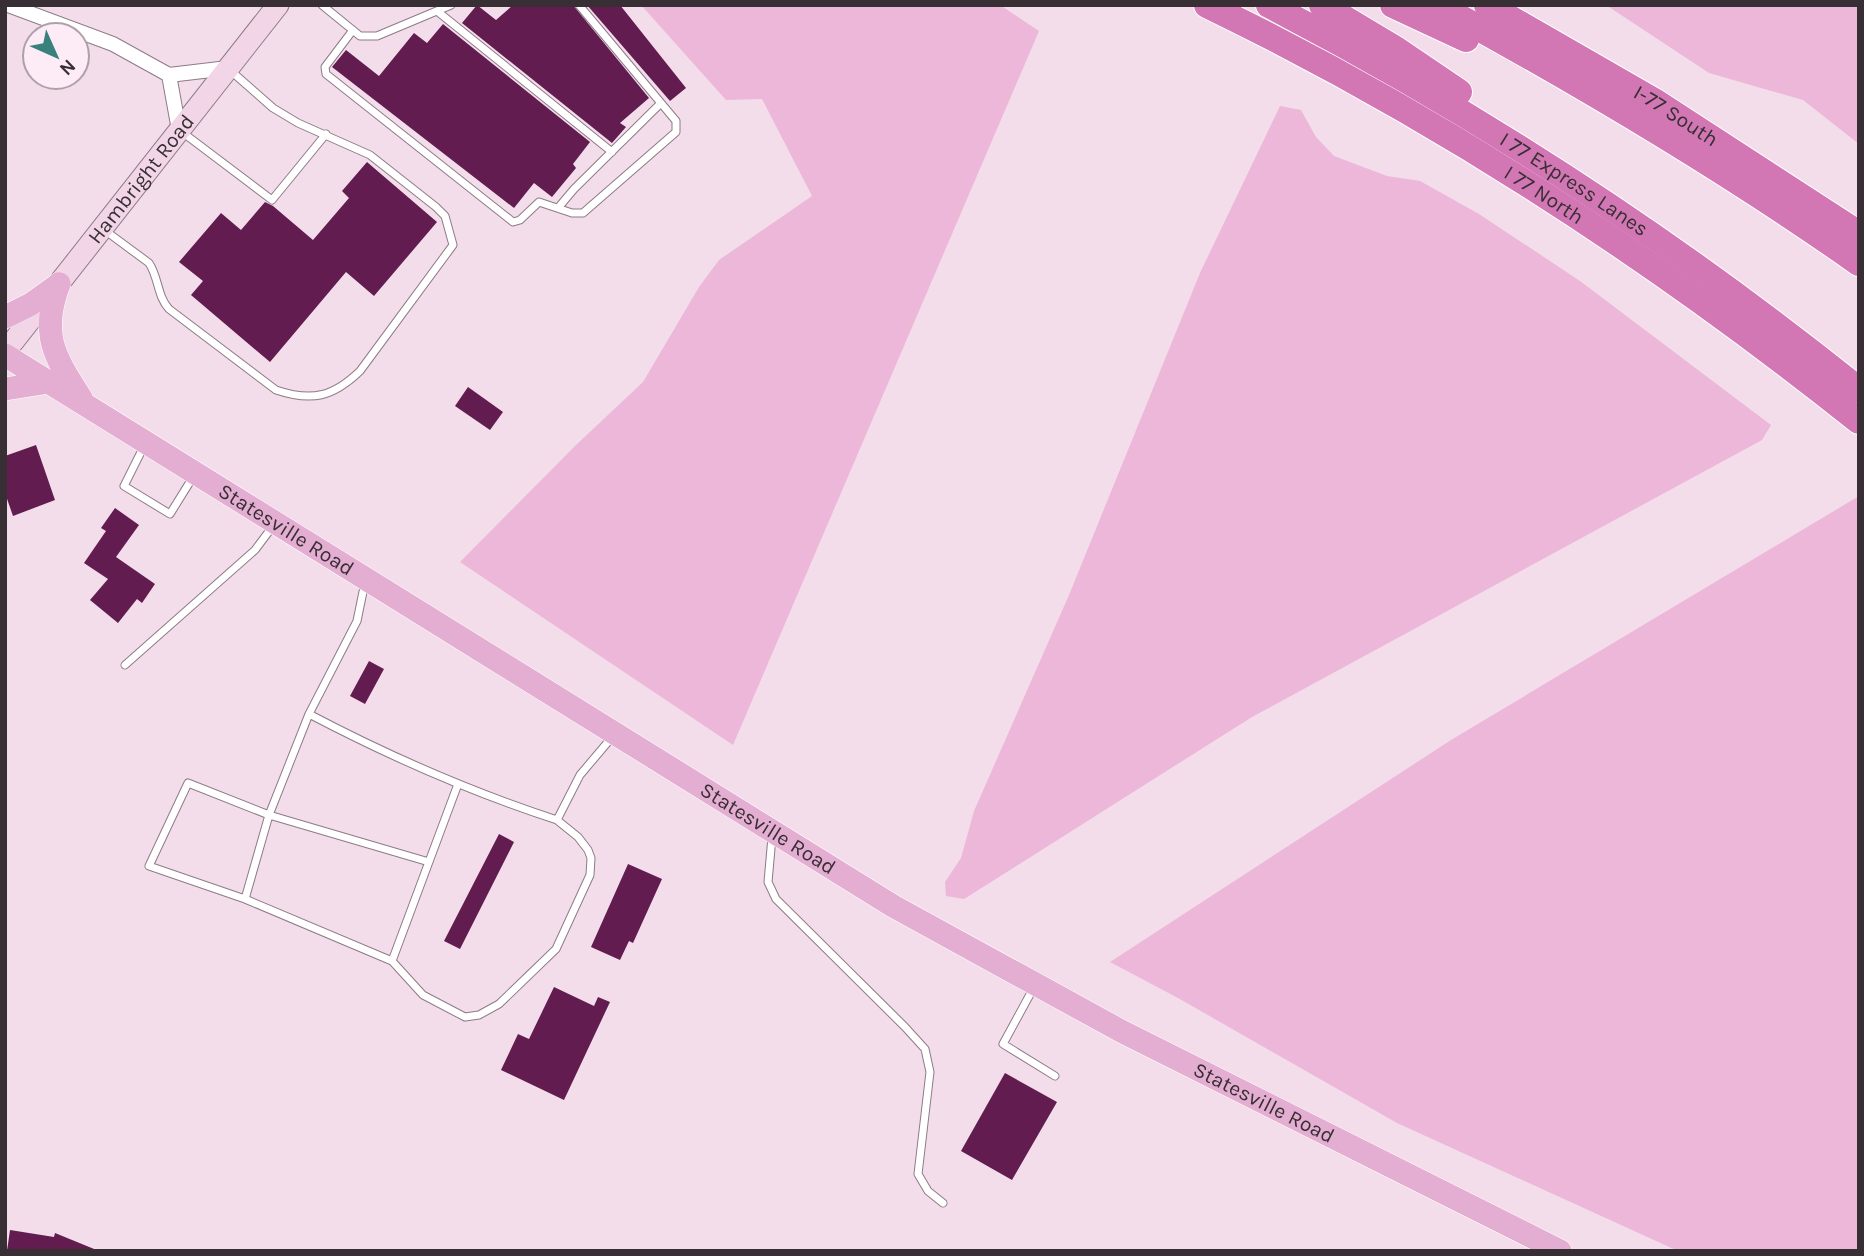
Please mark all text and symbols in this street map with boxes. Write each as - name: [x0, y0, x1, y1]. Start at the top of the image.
- north arrow: [21, 21, 91, 91]
- text: N: [55, 55, 80, 80]
- street label: I-77 South: [1630, 80, 1723, 151]
- street label: Hambright Road: [83, 110, 199, 248]
- street label: I 77 Express Lanes: [1496, 127, 1653, 241]
- street label: I 77 North: [1500, 161, 1588, 229]
- street label: Statesville Road: [214, 479, 358, 580]
- street label: Statesville Road: [696, 777, 840, 879]
- street label: Statesville Road: [1189, 1057, 1339, 1148]

